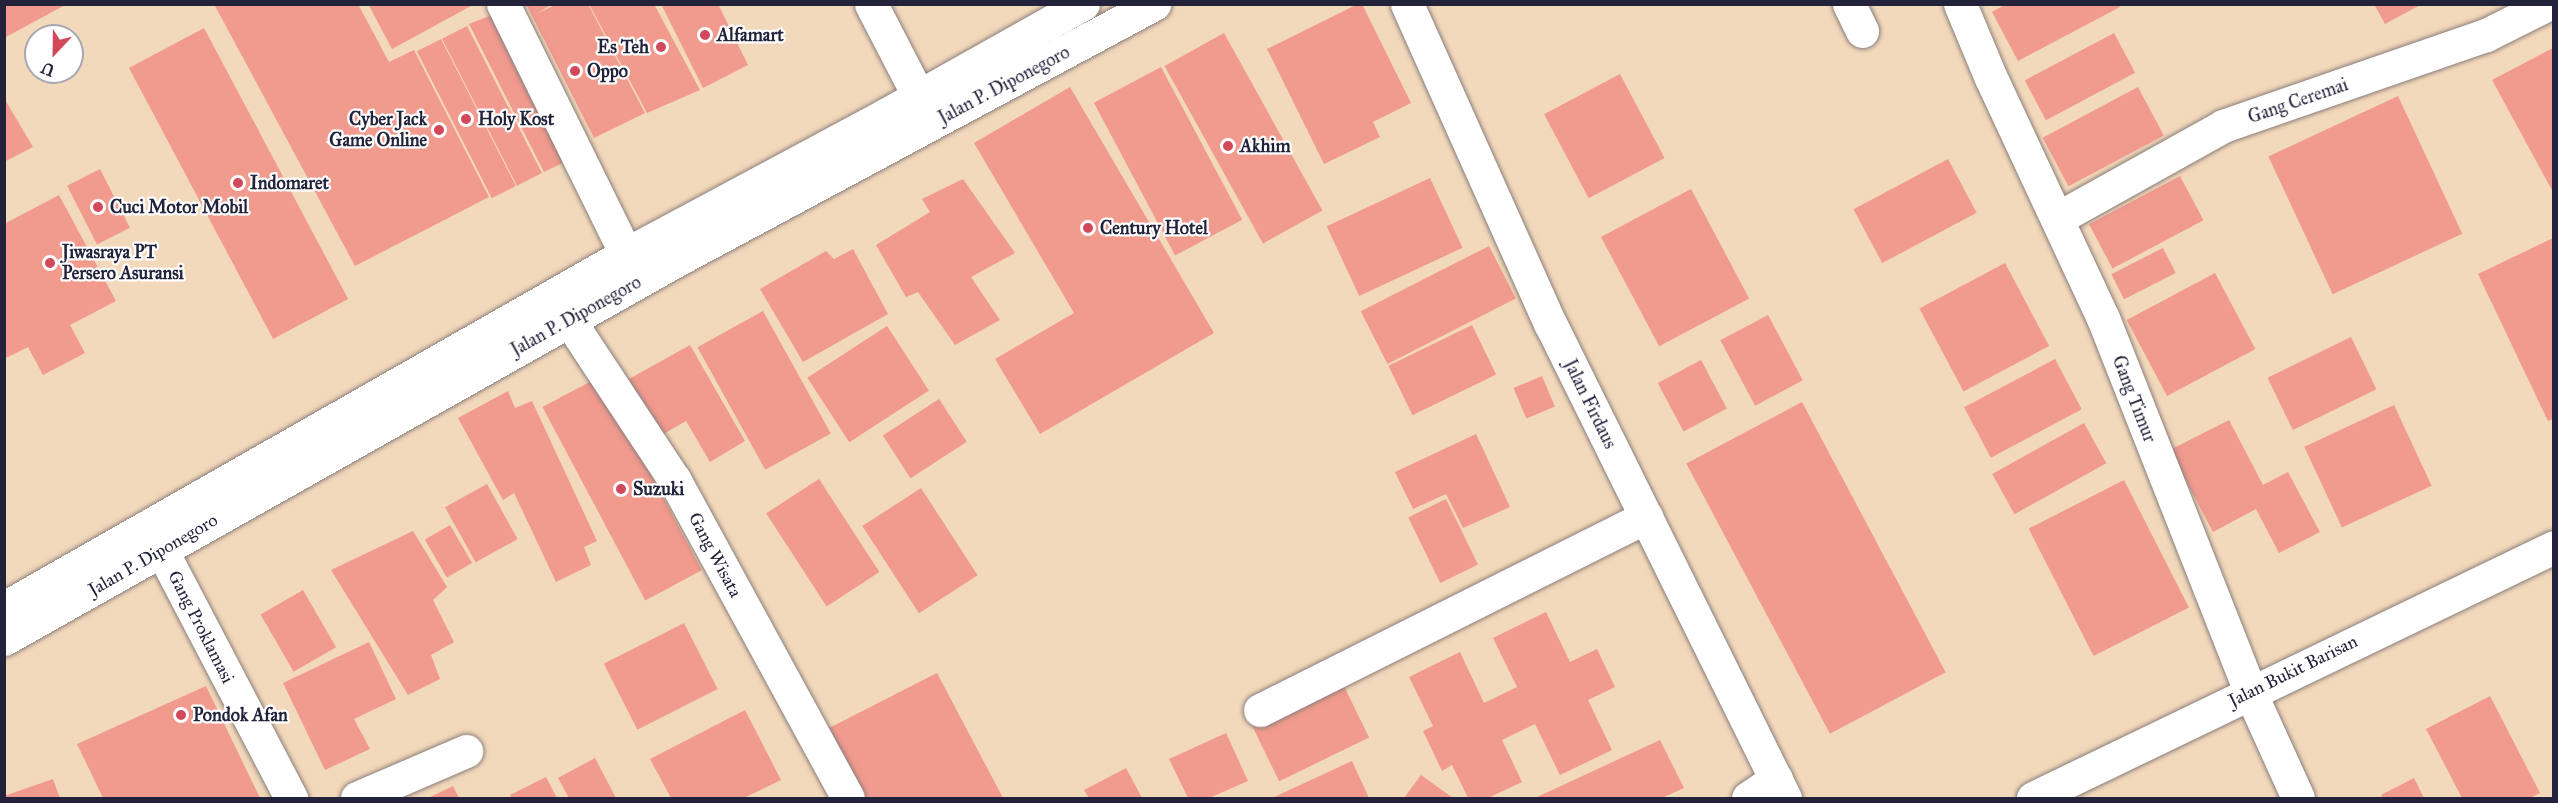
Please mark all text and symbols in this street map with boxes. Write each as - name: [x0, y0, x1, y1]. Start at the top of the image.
- north arrow: [24, 24, 84, 84]
- place label: Alfamart: [717, 24, 784, 46]
- marker: Alfamart: [698, 28, 712, 42]
- place label: Es Teh: [597, 36, 649, 58]
- marker: Es Teh: [654, 40, 668, 54]
- street label: Jalan P. Diponegoro: [935, 41, 1073, 129]
- text: U: [38, 58, 57, 80]
- place label: Oppo: [587, 60, 628, 82]
- marker: Oppo: [568, 64, 582, 78]
- street label: Gang Ceremai: [2245, 74, 2351, 128]
- place label: Holy Kost: [478, 108, 554, 130]
- place label: Cyber Jack Game Online: [329, 109, 427, 152]
- marker: Holy Kost: [459, 112, 473, 126]
- marker: Cyber Jack Game Online: [432, 123, 446, 137]
- place label: Akhim: [1240, 135, 1291, 157]
- marker: Akhim: [1221, 139, 1235, 153]
- place label: Indomaret: [250, 172, 329, 194]
- marker: Indomaret: [231, 176, 245, 190]
- place label: Cuci Motor Mobil: [110, 196, 248, 218]
- marker: Cuci Motor Mobil: [91, 200, 105, 214]
- place label: Century Hotel: [1100, 217, 1208, 239]
- marker: Century Hotel: [1081, 221, 1095, 235]
- place label: Jiwasraya PT Persero Asuransi: [62, 242, 184, 284]
- marker: Jiwasraya PT Persero Asuransi: [43, 256, 57, 270]
- street label: Jalan P. Diponegoro: [507, 271, 645, 361]
- street label: Gang Timur: [2108, 352, 2160, 446]
- street label: Jalan Firdaus: [1559, 356, 1621, 452]
- place label: Suzuki: [633, 478, 684, 500]
- marker: Suzuki: [614, 482, 628, 496]
- street label: Jalan P. Diponegoro: [85, 509, 221, 601]
- street label: Gang Wisata: [684, 509, 746, 601]
- street label: Gang Proklamasi: [163, 567, 239, 687]
- street label: Jalan Bukit Barisan: [2225, 630, 2361, 712]
- place label: Pondok Afan: [193, 704, 288, 726]
- marker: Pondok Afan: [174, 708, 188, 722]

